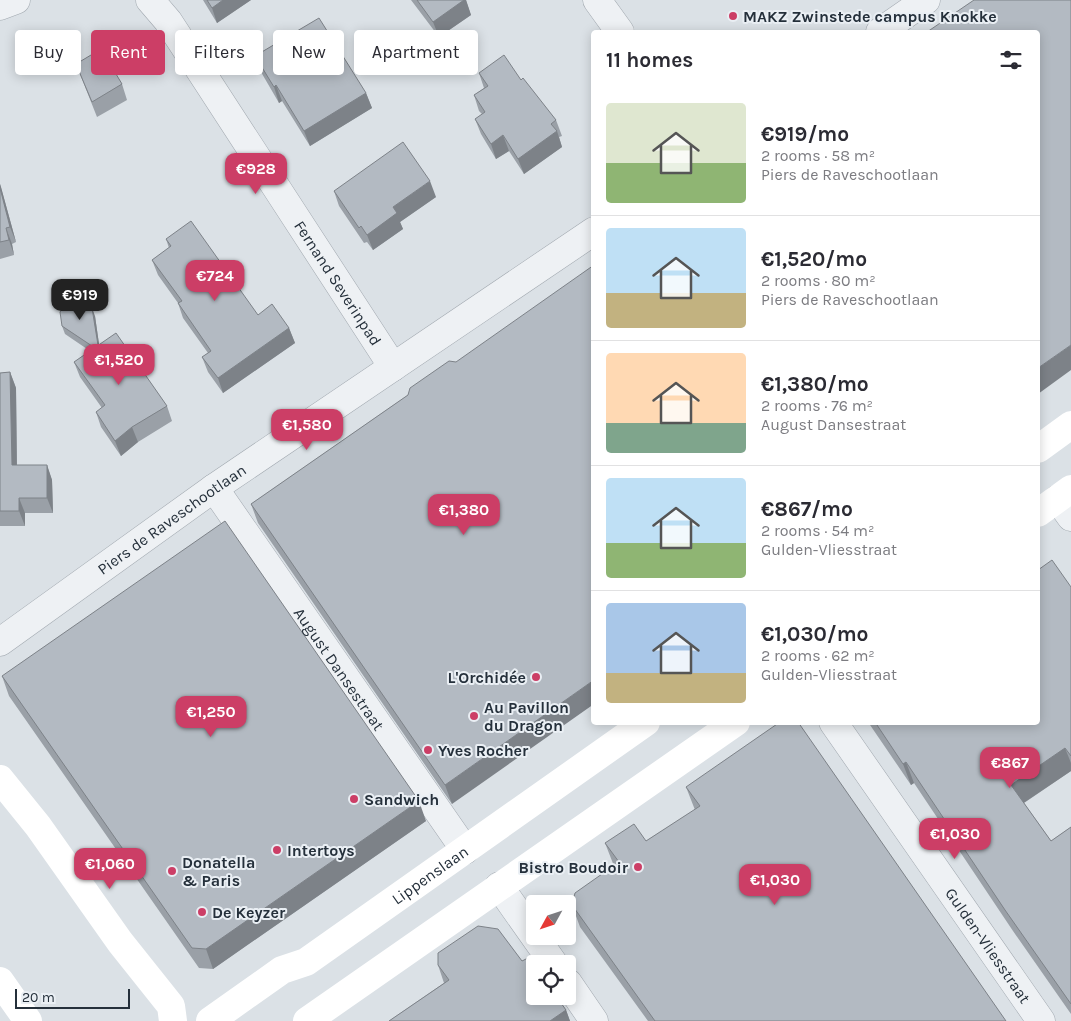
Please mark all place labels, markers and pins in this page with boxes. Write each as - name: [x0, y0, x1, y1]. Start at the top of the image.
- place label: MAKZ Zwinstede campus Knokke: [743, 7, 997, 26]
- marker: MAKZ Zwinstede campus Knokke: [727, 10, 739, 22]
- pin: €928: [226, 152, 286, 195]
- pin: €724: [185, 260, 245, 302]
- pin: €919: [50, 278, 110, 321]
- pin: €1,520: [78, 344, 160, 386]
- pin: €1,580: [266, 408, 348, 451]
- pin: €1,380: [423, 494, 505, 536]
- place label: L'Orchidée: [448, 668, 526, 687]
- marker: L'Orchidée: [530, 671, 542, 683]
- pin: €1,250: [170, 696, 252, 738]
- place label: Au Pavillon du Dragon: [484, 698, 569, 735]
- marker: Au Pavillon du Dragon: [468, 710, 480, 722]
- place label: Yves Rocher: [438, 741, 529, 760]
- marker: Yves Rocher: [422, 744, 434, 756]
- pin: €867: [980, 746, 1040, 789]
- place label: Sandwich: [364, 790, 439, 809]
- marker: Sandwich: [348, 793, 360, 805]
- pin: €1,030: [914, 818, 996, 860]
- place label: Intertoys: [287, 841, 355, 860]
- marker: Intertoys: [271, 844, 283, 856]
- pin: €1,060: [69, 848, 151, 890]
- place label: Donatella & Paris: [182, 853, 255, 890]
- place label: Bistro Boudoir: [518, 858, 629, 877]
- marker: Bistro Boudoir: [632, 861, 644, 873]
- pin: €1,030: [734, 864, 816, 906]
- marker: Donatella & Paris: [166, 865, 178, 877]
- place label: De Keyzer: [212, 903, 286, 922]
- marker: De Keyzer: [196, 906, 208, 918]

